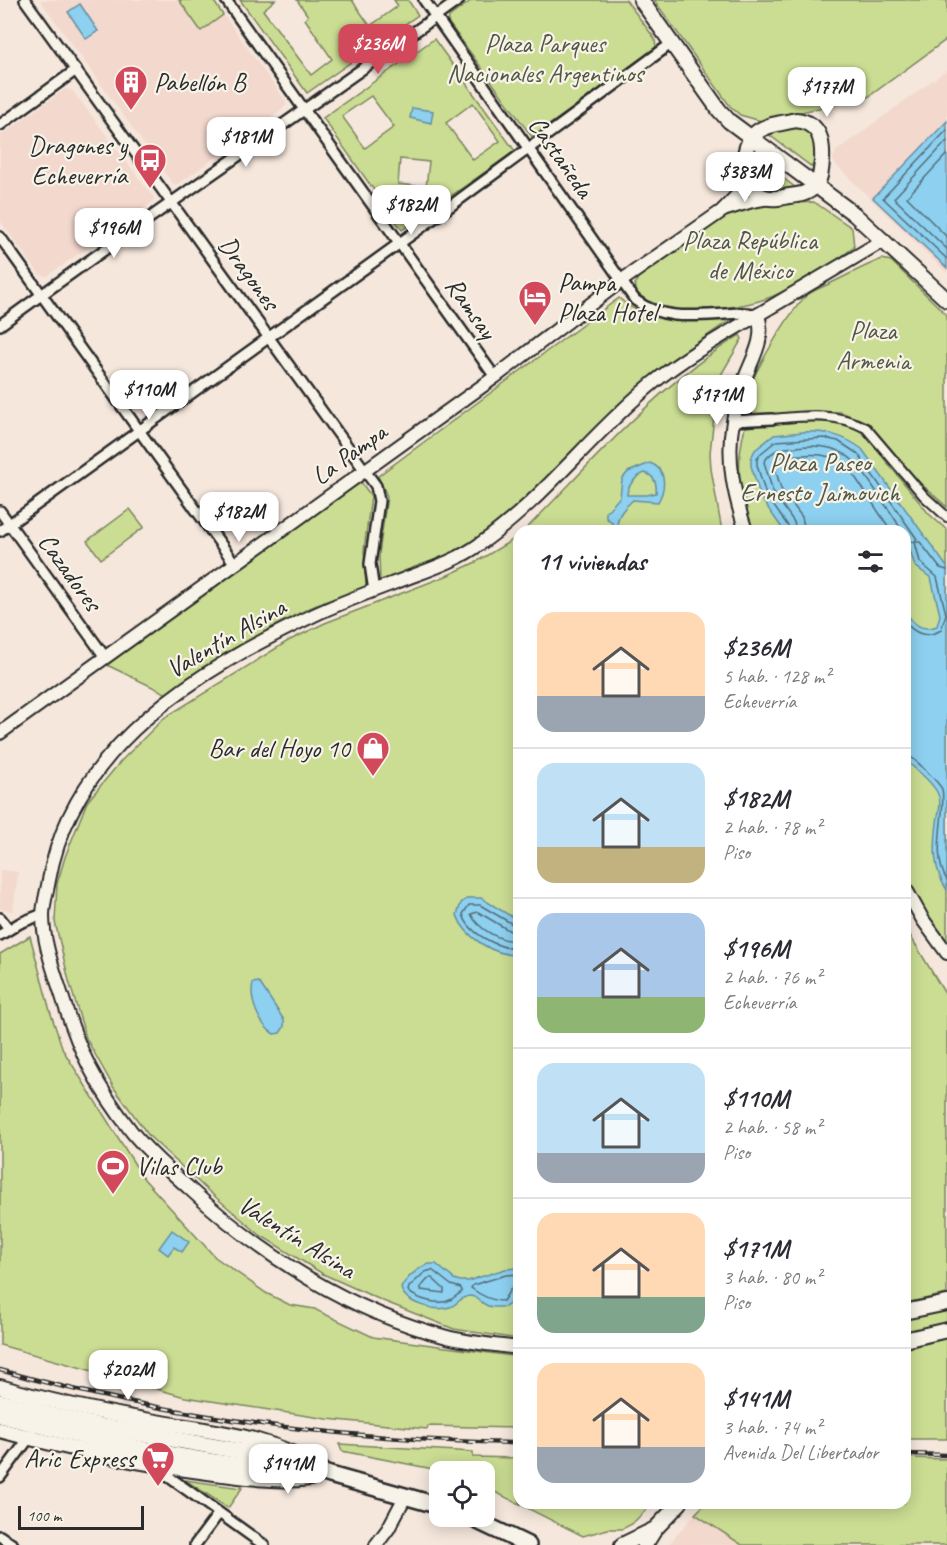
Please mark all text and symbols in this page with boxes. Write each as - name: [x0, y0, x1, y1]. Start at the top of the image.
- pin: $236M: [336, 24, 420, 75]
- park label: Plaza Parques Nacionales Argentinos: [447, 27, 645, 90]
- text: $236M: [353, 31, 404, 56]
- building icon: Pabellón B: [113, 64, 149, 111]
- place label: Pabellón B: [154, 66, 247, 99]
- pin: $177M: [785, 67, 869, 118]
- text: $177M: [802, 74, 852, 99]
- street label: Castañeda: [521, 110, 602, 206]
- pin: $181M: [204, 117, 288, 168]
- text: $181M: [221, 124, 271, 149]
- place label: Dragones y Echeverría: [29, 129, 129, 192]
- bus stop icon: Dragones y Echeverría: [132, 142, 168, 189]
- pin: $383M: [703, 152, 787, 203]
- text: $383M: [720, 159, 770, 184]
- pin: $182M: [369, 185, 453, 236]
- text: $182M: [386, 192, 436, 217]
- pin: $196M: [72, 208, 156, 259]
- text: $196M: [89, 215, 139, 240]
- park label: Plaza República de México: [683, 224, 819, 287]
- street label: Dragones: [211, 230, 288, 318]
- place label: Pampa Plaza Hotel: [558, 266, 661, 329]
- street label: Ramsay: [438, 271, 505, 347]
- hotel icon: Pampa Plaza Hotel: [517, 279, 553, 326]
- park label: Plaza Armenia: [836, 314, 912, 377]
- pin: $110M: [107, 370, 191, 421]
- pin: $171M: [675, 375, 759, 426]
- text: $110M: [124, 377, 174, 402]
- text: $171M: [692, 382, 742, 407]
- street label: La Pampa: [305, 414, 395, 492]
- park label: Plaza Paseo Ernesto Jaimovich: [740, 446, 901, 509]
- pin: $182M: [197, 492, 281, 543]
- text: $182M: [214, 499, 264, 524]
- street label: Cazadores: [31, 527, 111, 619]
- text: 11 viviendas: [537, 545, 646, 578]
- icon: filters: [854, 545, 887, 578]
- street label: Valentín Alsina: [161, 590, 293, 685]
- text: $236M: [723, 631, 789, 664]
- icon: home: [585, 636, 657, 708]
- text: 5 hab. · 128 m²: [723, 664, 830, 689]
- text: Echeverría: [723, 689, 796, 714]
- shop icon: Bar del Hoyo 10: [355, 730, 391, 777]
- place label: Bar del Hoyo 10: [209, 732, 352, 765]
- text: $182M: [723, 782, 789, 815]
- icon: home: [585, 787, 657, 859]
- text: 2 hab. · 78 m²: [723, 815, 821, 840]
- text: Piso: [723, 840, 750, 865]
- text: $196M: [723, 932, 789, 965]
- icon: home: [585, 937, 657, 1009]
- text: 2 hab. · 76 m²: [723, 965, 821, 990]
- text: Echeverría: [723, 990, 796, 1015]
- text: $110M: [723, 1082, 789, 1115]
- icon: home: [585, 1087, 657, 1159]
- text: 2 hab. · 58 m²: [723, 1115, 821, 1140]
- text: Piso: [723, 1140, 750, 1165]
- sports icon: Vilas Club: [95, 1148, 131, 1195]
- place label: Vilas Club: [136, 1150, 223, 1183]
- street label: Valentín Alsina: [232, 1188, 363, 1287]
- text: $171M: [723, 1232, 789, 1265]
- icon: home: [585, 1237, 657, 1309]
- text: 3 hab. · 80 m²: [723, 1265, 821, 1290]
- text: Piso: [723, 1290, 750, 1315]
- pin: $202M: [86, 1350, 170, 1401]
- text: $202M: [103, 1357, 153, 1382]
- text: $141M: [723, 1382, 789, 1415]
- icon: home: [585, 1387, 657, 1459]
- text: 3 hab. · 74 m²: [723, 1415, 821, 1440]
- supermarket icon: Aric Express: [140, 1440, 176, 1487]
- text: Avenida Del Libertador: [723, 1440, 879, 1465]
- place label: Aric Express: [24, 1442, 137, 1475]
- pin: $141M: [246, 1444, 330, 1495]
- text: $141M: [263, 1451, 313, 1476]
- map controls: [429, 1461, 495, 1527]
- button: locate: [429, 1461, 495, 1527]
- scale bar: [18, 1503, 144, 1530]
- text: 100 m: [27, 1506, 61, 1526]

